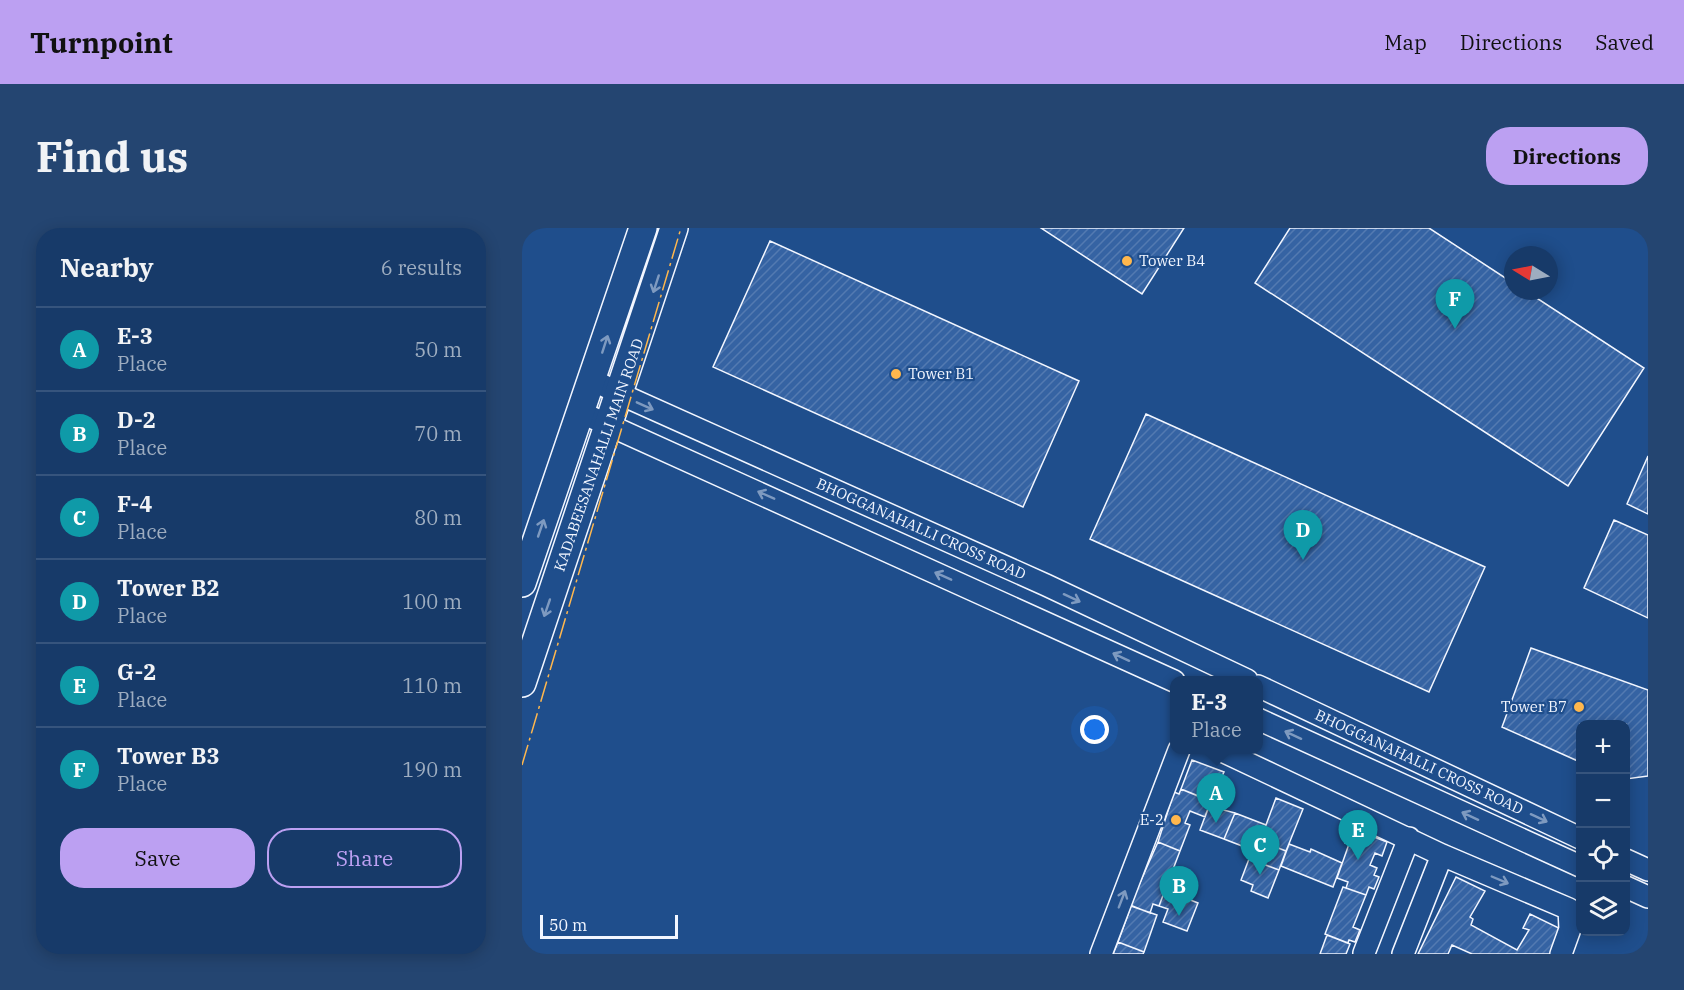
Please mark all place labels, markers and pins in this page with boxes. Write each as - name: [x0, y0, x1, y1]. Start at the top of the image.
- place label: Tower B4: [1139, 251, 1205, 270]
- marker: Tower B4: [1120, 254, 1134, 268]
- pin: F: [1436, 279, 1474, 329]
- place label: Tower B1: [908, 364, 974, 383]
- marker: Tower B1: [889, 367, 903, 381]
- pin: D: [1284, 510, 1322, 560]
- place label: Tower B7: [1501, 697, 1567, 716]
- marker: Tower B7: [1572, 700, 1586, 714]
- pin: A: [1196, 774, 1236, 823]
- place label: E-2: [1140, 810, 1164, 829]
- pin: E: [1338, 810, 1378, 860]
- marker: E-2: [1169, 813, 1183, 827]
- pin: C: [1240, 826, 1280, 875]
- pin: B: [1160, 866, 1198, 916]

